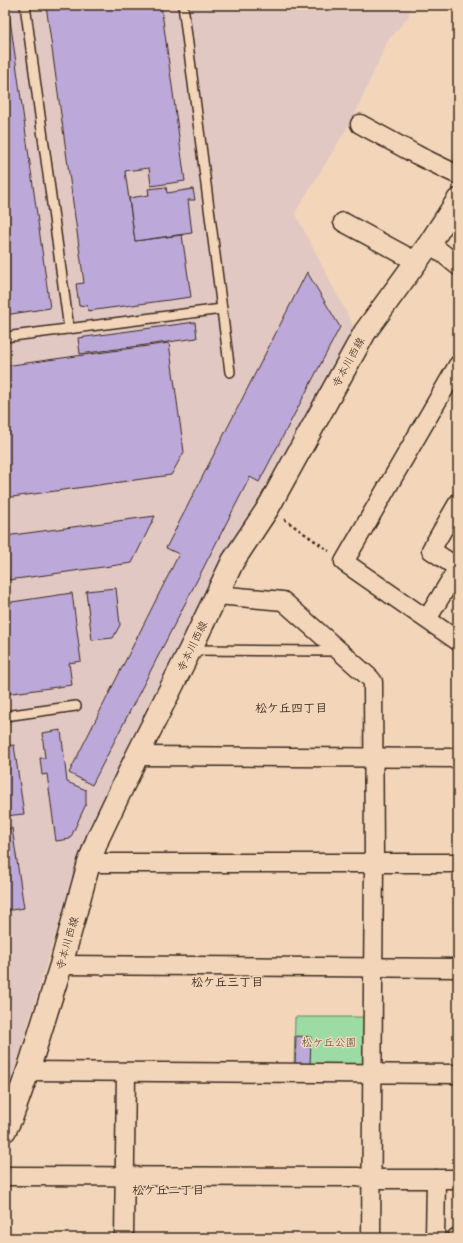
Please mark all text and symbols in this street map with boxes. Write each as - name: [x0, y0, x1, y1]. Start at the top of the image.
- street label: 寺本川西線: [329, 335, 367, 389]
- street label: 寺本川西線: [174, 618, 210, 674]
- district label: 松ケ丘四丁目: [255, 700, 327, 715]
- street label: 寺本川西線: [53, 915, 81, 971]
- district label: 松ケ丘三丁目: [191, 974, 263, 989]
- park label: 松ケ丘公園: [302, 1035, 357, 1049]
- district label: 松ケ丘二丁目: [132, 1182, 204, 1197]

